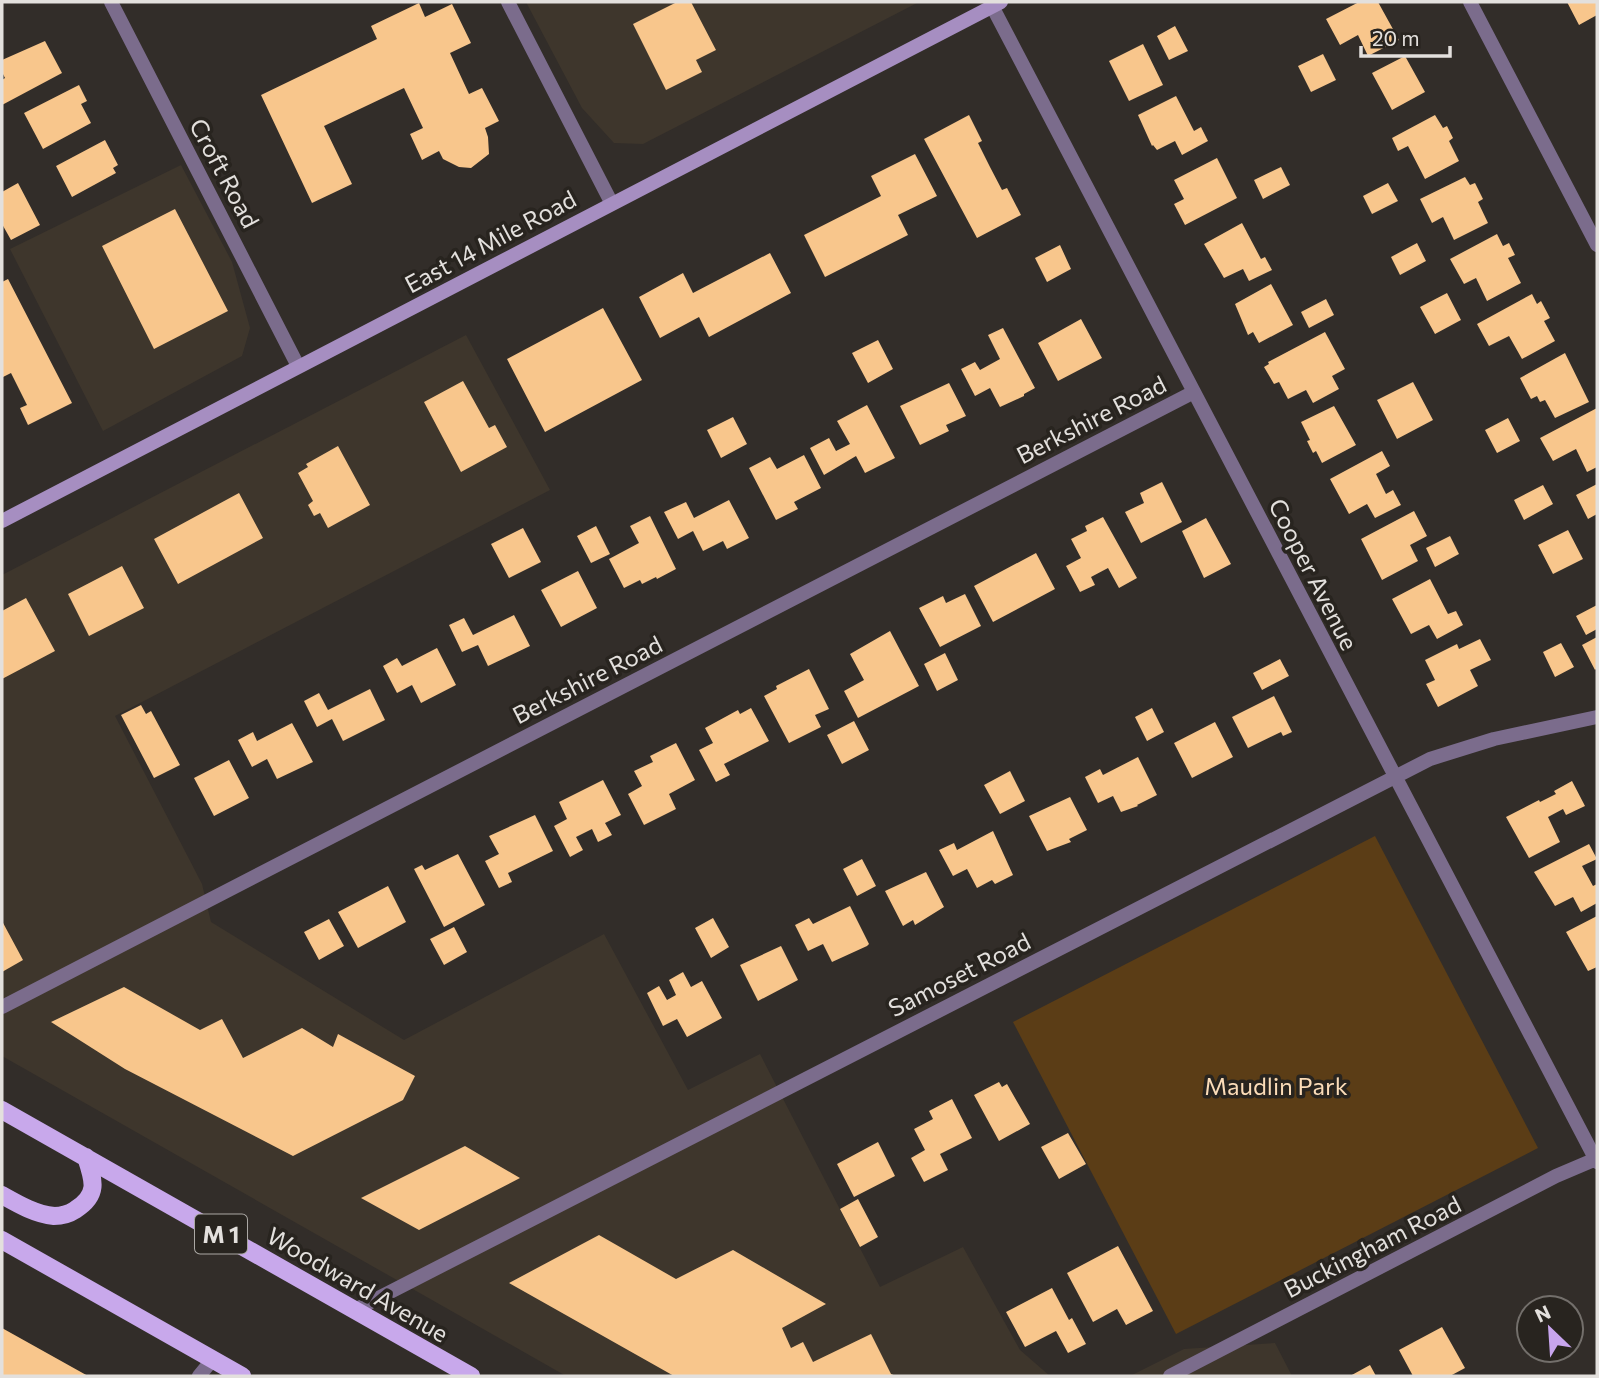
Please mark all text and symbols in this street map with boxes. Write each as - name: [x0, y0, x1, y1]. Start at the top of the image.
- scale bar: [1361, 14, 1450, 58]
- text: 20 m: [1372, 25, 1420, 50]
- street label: Croft Road: [184, 113, 266, 233]
- street label: East 14 Mile Road: [399, 184, 581, 298]
- street label: Berkshire Road: [1011, 369, 1171, 469]
- street label: Cooper Avenue: [1263, 493, 1365, 655]
- street label: Berkshire Road: [507, 629, 667, 729]
- street label: Samoset Road: [883, 926, 1035, 1022]
- park label: Maudlin Park: [1204, 1071, 1348, 1100]
- street label: Buckingham Road: [1279, 1189, 1465, 1303]
- road number: M 1: [195, 1214, 247, 1254]
- street label: Woodward Avenue: [262, 1220, 454, 1348]
- north arrow: [1515, 1294, 1585, 1364]
- text: N: [1531, 1300, 1554, 1327]

